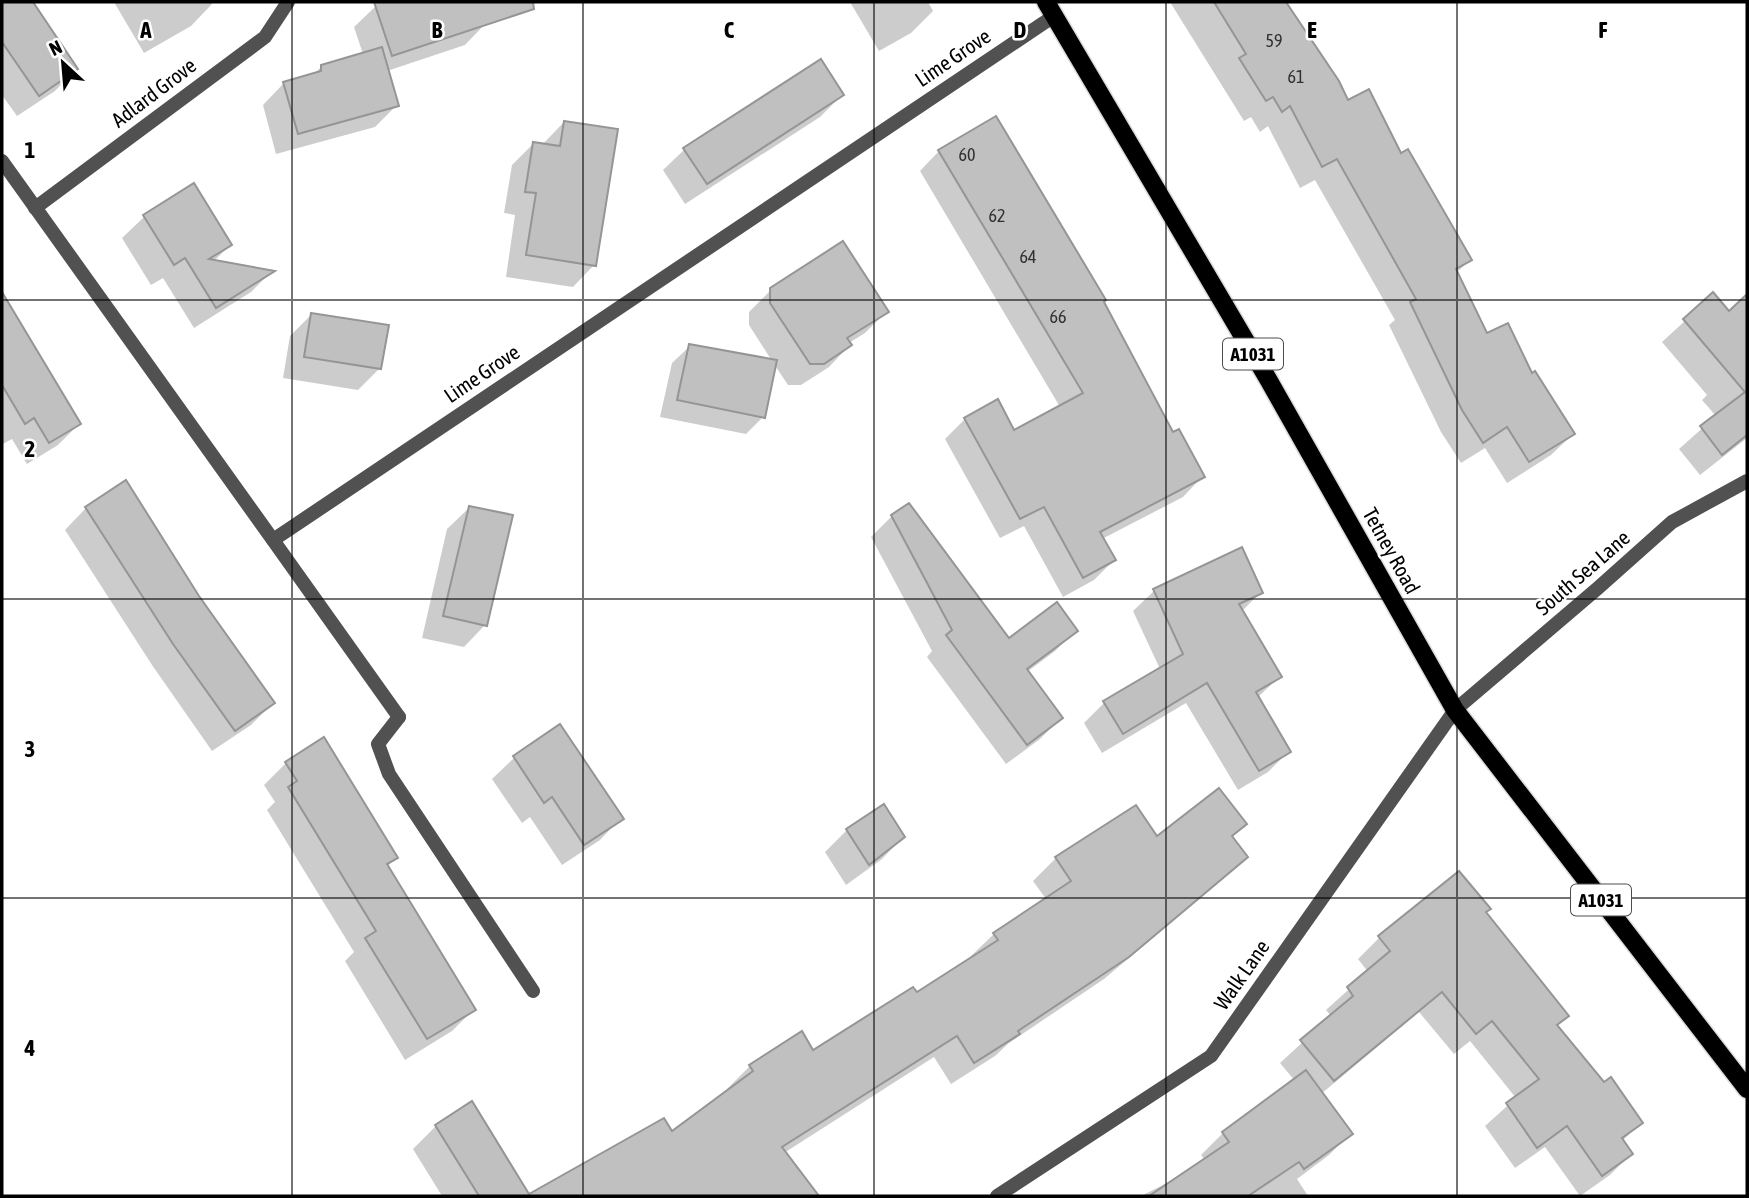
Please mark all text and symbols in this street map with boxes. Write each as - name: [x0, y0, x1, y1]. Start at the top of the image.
- text: A: [139, 17, 152, 43]
- text: B: [432, 17, 443, 43]
- text: C: [724, 17, 735, 43]
- text: D: [1014, 17, 1027, 43]
- text: E: [1307, 17, 1317, 43]
- text: F: [1598, 17, 1608, 43]
- street label: Lime Grove: [910, 23, 995, 91]
- north arrow: [28, 28, 98, 98]
- house number: 59: [1266, 30, 1282, 51]
- text: N: [46, 35, 65, 60]
- street label: Adlard Grove: [106, 53, 200, 132]
- house number: 61: [1288, 66, 1304, 87]
- text: 1: [25, 137, 36, 163]
- house number: 60: [959, 144, 975, 165]
- house number: 62: [989, 205, 1005, 226]
- house number: 64: [1020, 246, 1036, 267]
- house number: 66: [1050, 306, 1066, 327]
- road number: A1031: [1223, 338, 1283, 370]
- street label: Lime Grove: [439, 339, 524, 407]
- text: 2: [25, 436, 35, 462]
- street label: Tetney Road: [1358, 503, 1425, 598]
- street label: South Sea Lane: [1530, 525, 1634, 620]
- text: 3: [25, 736, 35, 762]
- road number: A1031: [1571, 885, 1631, 916]
- street label: Walk Lane: [1209, 935, 1274, 1014]
- text: 4: [24, 1035, 36, 1061]

